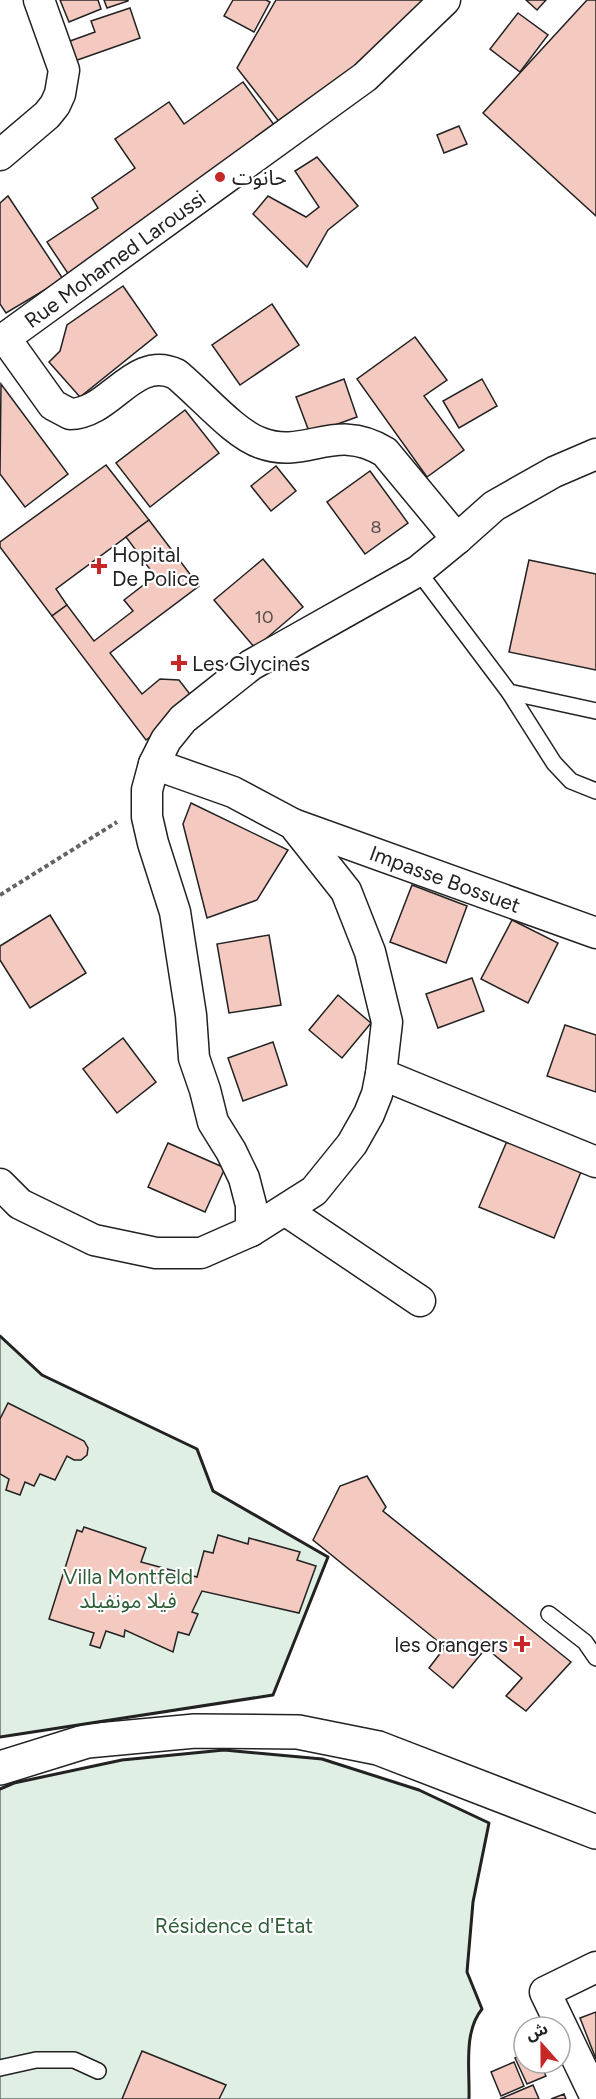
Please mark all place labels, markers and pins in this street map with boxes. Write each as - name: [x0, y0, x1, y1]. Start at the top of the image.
- place label: حانوت: [232, 165, 287, 190]
- marker: حانوت: [213, 170, 227, 184]
- place label: Hopital De Police: [112, 542, 200, 591]
- marker: Hopital De Police: [90, 557, 108, 575]
- place label: Les Glycines: [192, 651, 310, 676]
- marker: Les Glycines: [170, 654, 188, 672]
- place label: les orangers: [395, 1632, 508, 1657]
- marker: les orangers: [513, 1635, 531, 1653]

